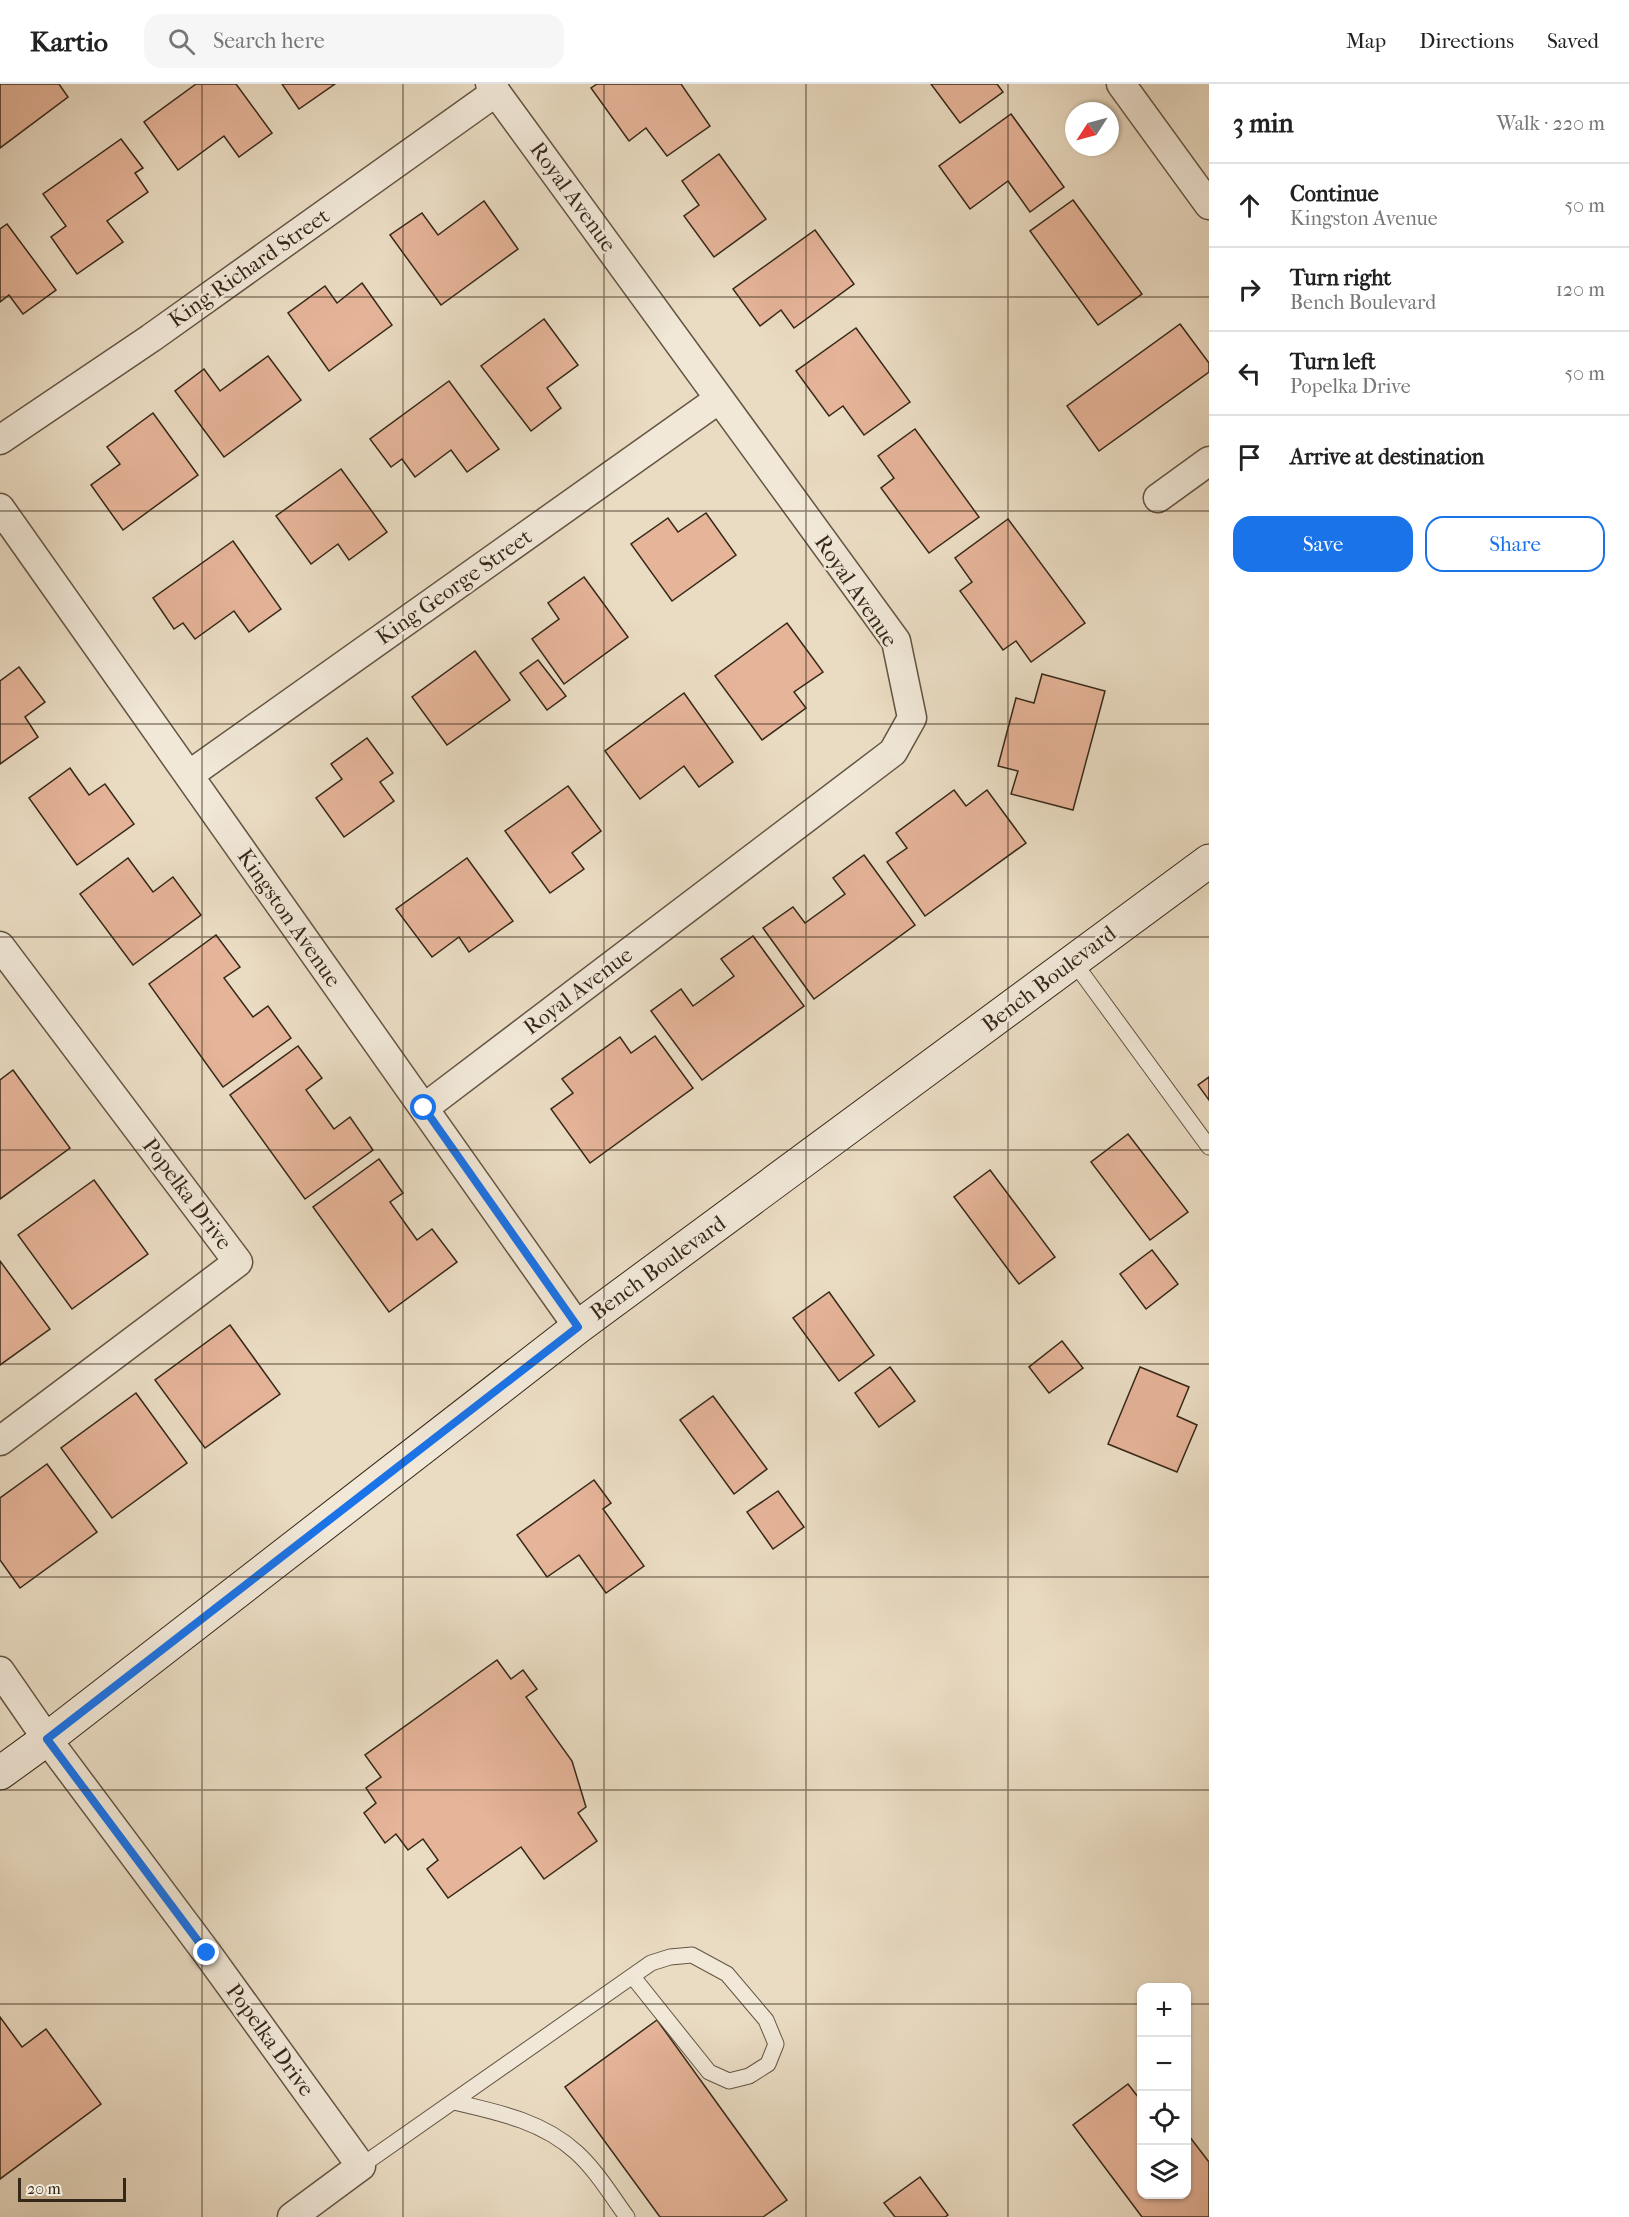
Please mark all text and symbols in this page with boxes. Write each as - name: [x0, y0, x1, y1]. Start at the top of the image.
- search box: [144, 14, 564, 68]
- text: Kartio: [30, 25, 108, 58]
- icon: search: [165, 25, 198, 58]
- text: Search here: [213, 28, 325, 54]
- text: Map: [1346, 29, 1386, 53]
- text: Directions: [1419, 29, 1514, 53]
- text: Saved: [1547, 29, 1599, 53]
- north arrow: [1065, 102, 1119, 156]
- text: 3 min: [1233, 108, 1294, 139]
- text: Walk · 220 m: [1497, 112, 1605, 135]
- street label: Royal Avenue: [524, 137, 622, 257]
- text: Continue: [1290, 181, 1379, 207]
- icon: ahead: [1233, 189, 1266, 222]
- text: 50 m: [1564, 194, 1605, 217]
- street label: King Richard Street: [164, 203, 334, 333]
- text: Kingston Avenue: [1290, 207, 1438, 230]
- text: Turn right: [1290, 265, 1391, 291]
- icon: right: [1233, 273, 1266, 306]
- text: 120 m: [1556, 278, 1605, 301]
- text: Bench Boulevard: [1290, 291, 1436, 314]
- text: Turn left: [1290, 349, 1376, 375]
- icon: left: [1233, 357, 1266, 390]
- text: 50 m: [1564, 362, 1605, 385]
- text: Popelka Drive: [1290, 375, 1411, 398]
- icon: arrive: [1233, 441, 1266, 474]
- text: Arrive at destination: [1290, 444, 1484, 470]
- button: Save: [1233, 516, 1413, 572]
- button: Share: [1425, 516, 1605, 572]
- street label: King George Street: [371, 524, 537, 650]
- street label: Royal Avenue: [809, 530, 903, 652]
- street label: Kingston Avenue: [232, 844, 346, 992]
- street label: Bench Boulevard: [977, 920, 1122, 1038]
- street label: Royal Avenue: [518, 942, 638, 1040]
- route start: [410, 1094, 436, 1120]
- street label: Popelka Drive: [137, 1133, 237, 1255]
- street label: Bench Boulevard: [585, 1210, 732, 1326]
- route end: [193, 1939, 219, 1965]
- street label: Popelka Drive: [220, 1979, 320, 2101]
- map controls: [1137, 1983, 1191, 2199]
- button: +: [1137, 1983, 1191, 2037]
- button: −: [1137, 2037, 1191, 2091]
- button: locate: [1137, 2091, 1191, 2145]
- button: layers: [1137, 2145, 1191, 2199]
- scale bar: [18, 2175, 126, 2202]
- text: 20 m: [27, 2179, 61, 2198]

